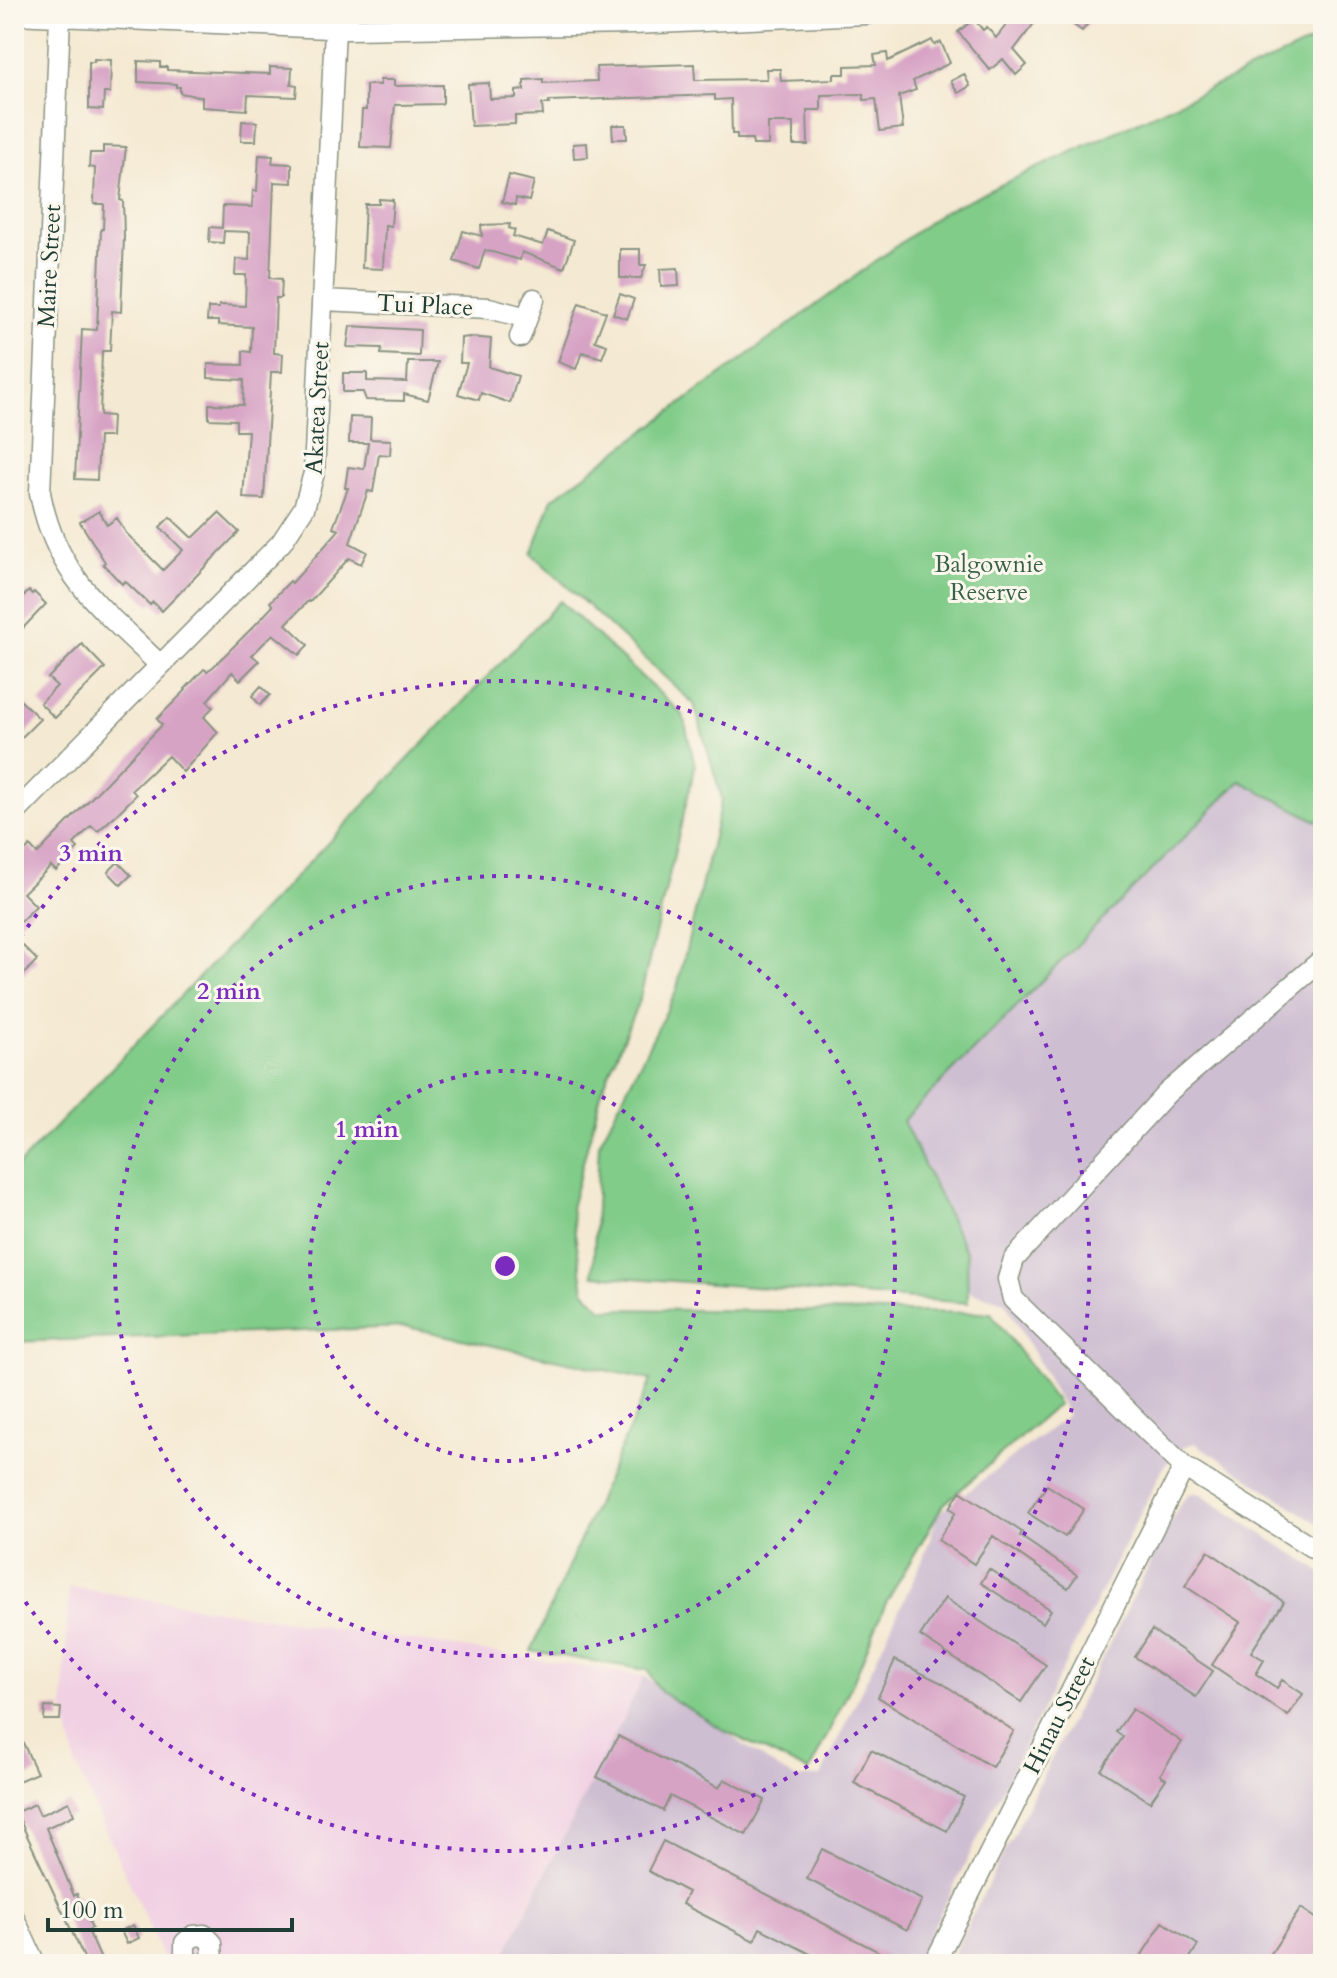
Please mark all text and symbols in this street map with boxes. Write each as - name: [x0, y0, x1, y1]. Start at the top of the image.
- street label: Maire Street: [30, 203, 69, 329]
- street label: Tui Place: [376, 286, 474, 325]
- street label: Akatea Street: [298, 340, 337, 475]
- park label: Balgownie Reserve: [934, 548, 1044, 609]
- text: 3 min: [59, 837, 124, 870]
- text: 2 min: [197, 975, 262, 1008]
- text: 1 min: [335, 1113, 400, 1146]
- centre of rings: [491, 1252, 519, 1280]
- street label: Hinau Street: [1016, 1650, 1103, 1780]
- scale bar: [48, 1882, 292, 1932]
- text: 100 m: [60, 1894, 124, 1927]

